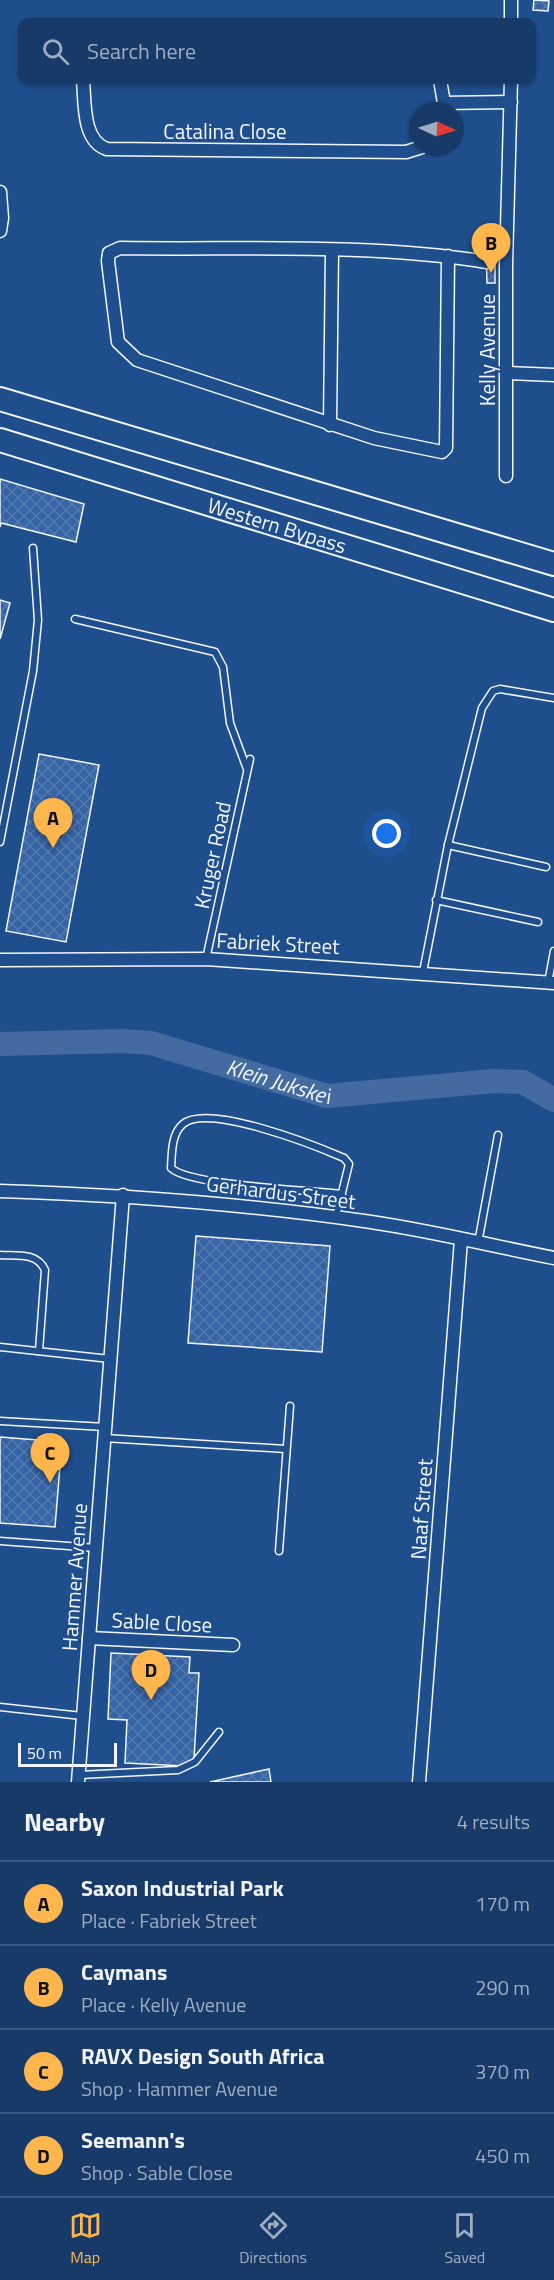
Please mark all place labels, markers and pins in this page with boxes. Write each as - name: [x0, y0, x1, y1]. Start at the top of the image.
- pin: B: [472, 224, 510, 273]
- pin: A: [34, 798, 72, 848]
- pin: C: [31, 1434, 70, 1483]
- pin: D: [132, 1650, 170, 1700]

